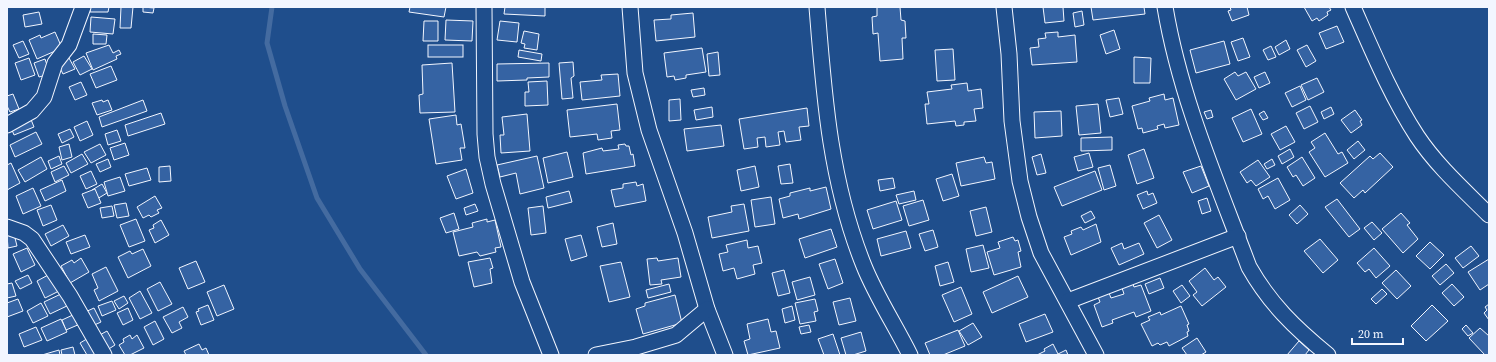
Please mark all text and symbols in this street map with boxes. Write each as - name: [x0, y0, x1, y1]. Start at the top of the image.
- scale bar: [1352, 320, 1403, 346]
- text: 20 m: [1358, 326, 1384, 342]

